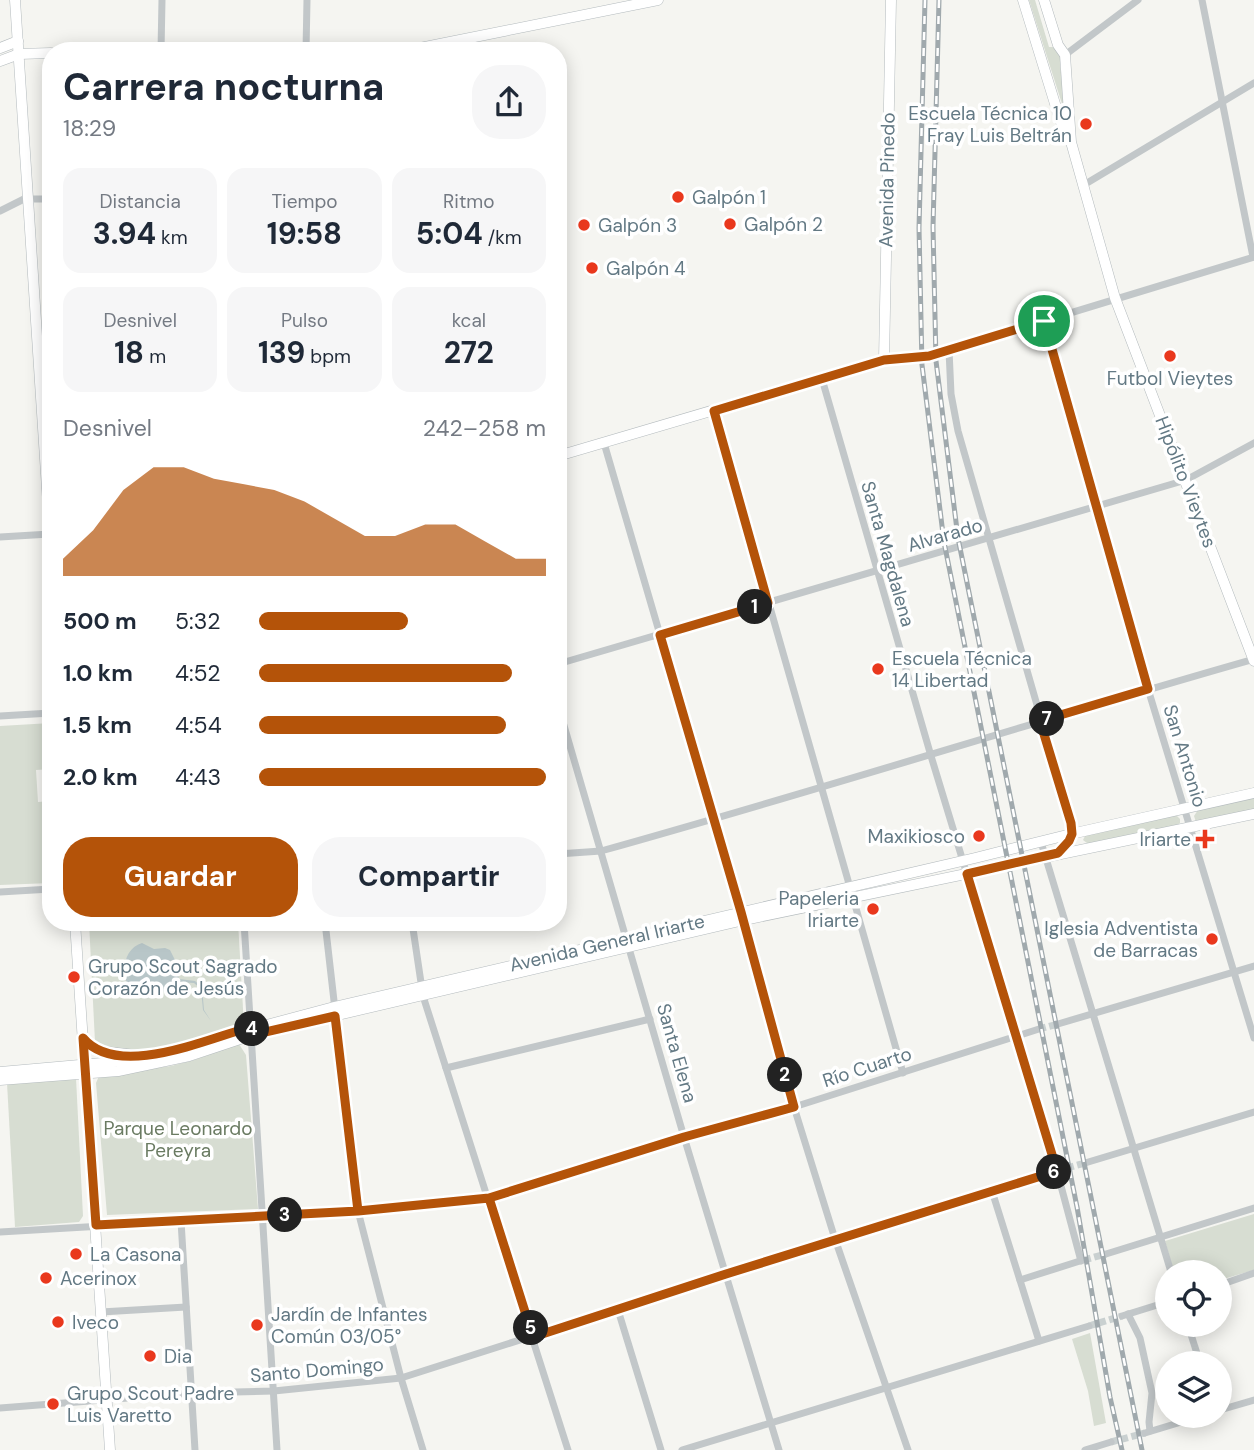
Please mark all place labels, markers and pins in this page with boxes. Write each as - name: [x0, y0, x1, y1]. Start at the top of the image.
- place label: Escuela Técnica 10 Fray Luis Beltrán: [908, 101, 1072, 148]
- marker: Escuela Técnica 10 Fray Luis Beltrán: [1078, 116, 1094, 132]
- place label: Galpón 1: [692, 185, 766, 210]
- marker: Galpón 1: [670, 189, 686, 205]
- place label: Galpón 2: [744, 212, 823, 237]
- place label: Galpón 3: [598, 213, 677, 238]
- marker: Galpón 2: [722, 216, 738, 232]
- marker: Galpón 3: [576, 217, 592, 233]
- place label: Galpón 4: [606, 256, 686, 281]
- marker: Galpón 4: [584, 260, 600, 276]
- pin: [1014, 291, 1074, 351]
- marker: Futbol Vieytes: [1162, 348, 1178, 364]
- place label: Futbol Vieytes: [1107, 366, 1233, 391]
- pin: 1: [738, 590, 772, 624]
- place label: Escuela Técnica 14 Libertad: [892, 646, 1032, 693]
- marker: Escuela Técnica 14 Libertad: [870, 661, 886, 677]
- pin: 7: [1030, 702, 1064, 736]
- place label: Maxikiosco: [868, 824, 965, 849]
- place label: Iriarte: [1140, 827, 1191, 852]
- marker: Maxikiosco: [971, 828, 987, 844]
- marker: Iriarte: [1197, 831, 1213, 847]
- place label: Papeleria Iriarte: [778, 886, 859, 933]
- marker: Papeleria Iriarte: [865, 901, 881, 917]
- place label: Iglesia Adventista de Barracas: [1044, 916, 1198, 963]
- marker: Iglesia Adventista de Barracas: [1204, 931, 1220, 947]
- place label: Grupo Scout Sagrado Corazón de Jesús: [88, 954, 278, 1001]
- marker: Grupo Scout Sagrado Corazón de Jesús: [66, 969, 82, 985]
- pin: 4: [234, 1012, 270, 1046]
- pin: 2: [768, 1058, 802, 1092]
- pin: 6: [1036, 1154, 1072, 1190]
- pin: 3: [268, 1198, 302, 1232]
- place label: La Casona: [90, 1242, 181, 1267]
- marker: La Casona: [68, 1246, 84, 1262]
- place label: Acerinox: [60, 1266, 137, 1291]
- marker: Acerinox: [38, 1270, 54, 1286]
- place label: Jardín de Infantes Común 03/05°: [271, 1302, 428, 1349]
- place label: Iveco: [72, 1310, 119, 1335]
- pin: 5: [514, 1310, 548, 1346]
- marker: Iveco: [50, 1314, 66, 1330]
- marker: Jardín de Infantes Común 03/05°: [249, 1317, 265, 1333]
- place label: Dia: [164, 1344, 192, 1369]
- marker: Dia: [142, 1348, 158, 1364]
- place label: Grupo Scout Padre Luis Varetto: [67, 1381, 234, 1428]
- marker: Grupo Scout Padre Luis Varetto: [45, 1396, 61, 1412]

